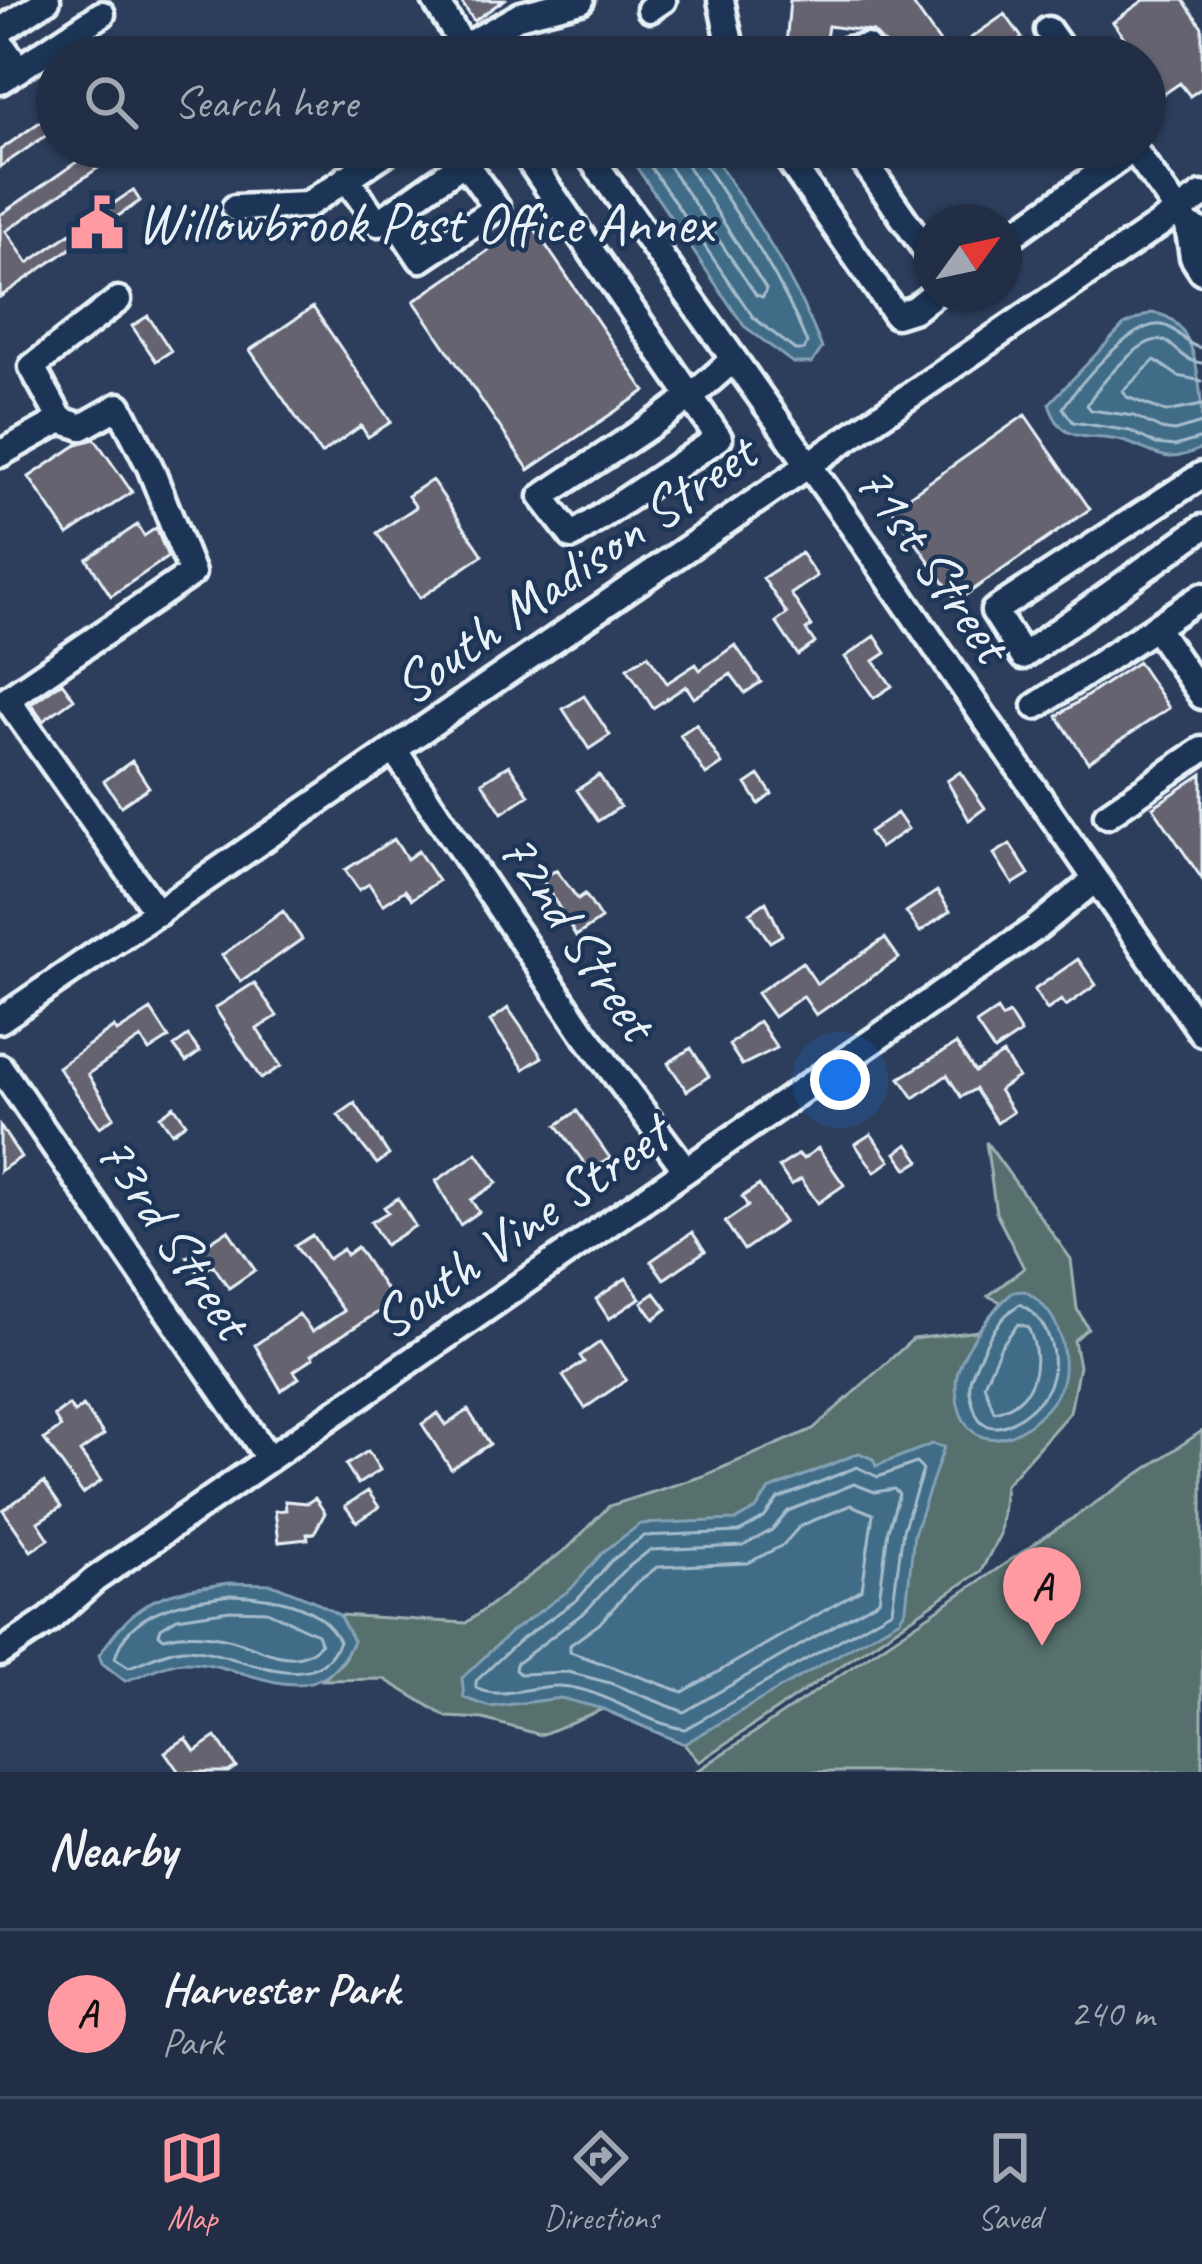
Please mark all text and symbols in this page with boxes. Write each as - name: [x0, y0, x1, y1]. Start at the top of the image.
- search box: [36, 36, 1166, 168]
- icon: search: [78, 69, 144, 135]
- text: Search here: [174, 74, 357, 131]
- place label: Willowbrook Post Office Annex: [137, 187, 717, 259]
- public building icon: Willowbrook Post Office Annex: [68, 194, 126, 252]
- north arrow: [914, 204, 1022, 312]
- street label: South Madison Street: [379, 414, 773, 721]
- street label: 71st Street: [839, 449, 1030, 680]
- street label: 72nd Street: [482, 817, 677, 1057]
- your location: [810, 1050, 870, 1110]
- street label: South Vine Street: [358, 1094, 688, 1356]
- street label: 73rd Street: [80, 1120, 271, 1356]
- pin: A: [1003, 1547, 1081, 1646]
- text: Nearby: [48, 1818, 176, 1882]
- text: Harvester Park: [162, 1961, 399, 2018]
- text: A: [77, 1989, 97, 2038]
- text: 240 m: [1070, 1989, 1154, 2038]
- text: Park: [162, 2018, 224, 2067]
- tab: Map: [159, 2125, 225, 2239]
- tab: Directions: [544, 2125, 658, 2239]
- tab: Saved: [977, 2125, 1043, 2239]

